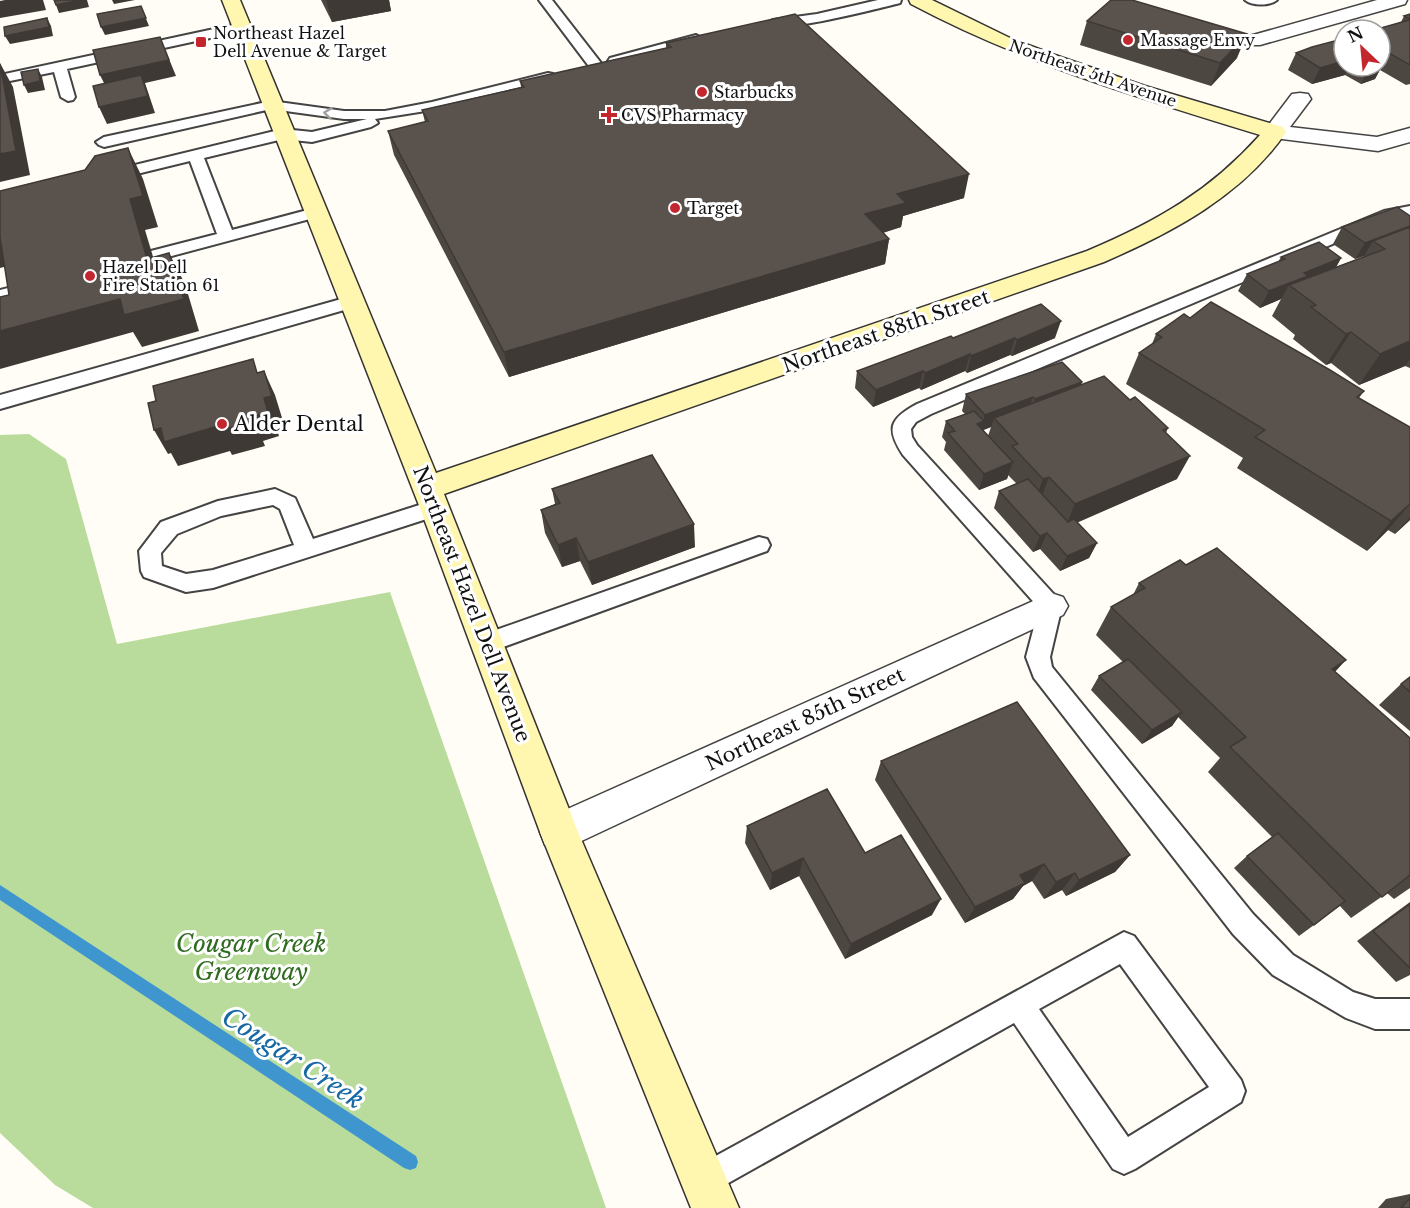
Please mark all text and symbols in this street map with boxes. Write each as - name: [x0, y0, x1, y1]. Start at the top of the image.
- north arrow: [1332, 18, 1392, 78]
- text: N: [1344, 22, 1367, 47]
- place label: Northeast Hazel Dell Avenue & Target: [213, 23, 387, 61]
- place label: Massage Envy: [1140, 30, 1256, 50]
- marker: Massage Envy: [1121, 33, 1135, 47]
- marker: Northeast Hazel Dell Avenue & Target: [194, 35, 208, 49]
- street label: Northeast 5th Avenue: [1007, 35, 1179, 111]
- place label: Starbucks: [714, 82, 794, 102]
- marker: Starbucks: [695, 85, 709, 99]
- place label: CVS Pharmacy: [621, 105, 745, 125]
- one-way arrow: [324, 107, 333, 120]
- marker: CVS Pharmacy: [602, 108, 616, 122]
- place label: Target: [687, 198, 739, 218]
- marker: Target: [668, 201, 682, 215]
- place label: Hazel Dell Fire Station 61: [102, 257, 220, 295]
- marker: Hazel Dell Fire Station 61: [83, 269, 97, 283]
- street label: Northeast 88th Street: [779, 284, 993, 378]
- place label: Alder Dental: [233, 412, 364, 436]
- marker: Alder Dental: [215, 417, 229, 431]
- street label: Northeast Hazel Dell Avenue: [408, 462, 536, 746]
- street label: Northeast 85th Street: [702, 662, 909, 776]
- park label: Cougar Creek Greenway: [176, 929, 326, 986]
- water label: Cougar Creek: [216, 1000, 370, 1116]

